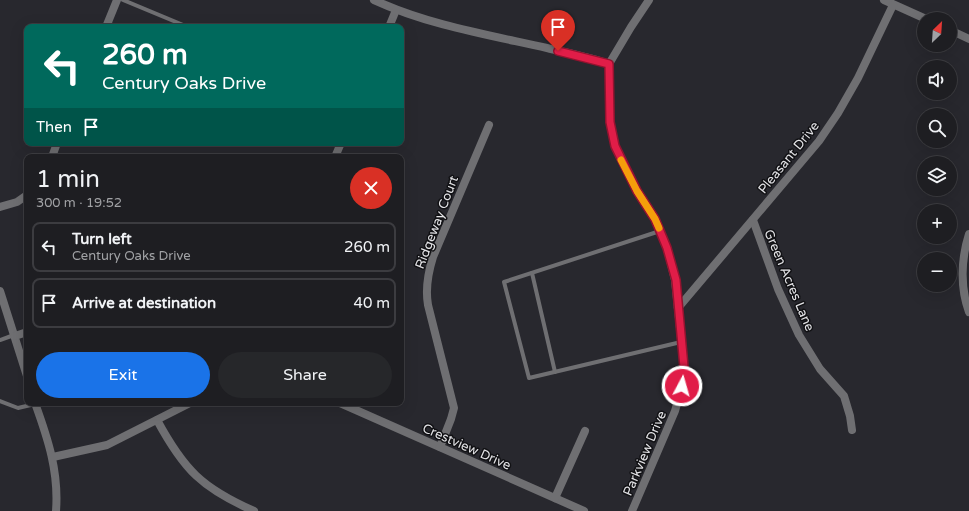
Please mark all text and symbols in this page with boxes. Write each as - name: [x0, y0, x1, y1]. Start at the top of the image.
- pin: [541, 10, 575, 51]
- north arrow: [917, 12, 957, 52]
- map controls: [917, 12, 957, 292]
- icon: arrive: [547, 16, 569, 38]
- text: 260 m: [102, 38, 188, 72]
- icon: left: [36, 40, 88, 92]
- button: sound: [917, 60, 957, 100]
- text: Century Oaks Drive: [102, 72, 266, 94]
- button: search: [917, 108, 957, 148]
- icon: arrive: [80, 116, 102, 138]
- text: Then: [36, 118, 72, 136]
- street label: Pleasant Drive: [755, 118, 823, 197]
- button: layers: [917, 156, 957, 196]
- text: 1 min: [36, 165, 100, 194]
- button: close: [350, 167, 392, 209]
- street label: Ridgeway Court: [412, 173, 462, 271]
- text: 300 m · 19:52: [36, 195, 122, 211]
- button: +: [917, 204, 957, 244]
- street label: Green Acres Lane: [760, 227, 818, 334]
- text: Turn left: [72, 230, 132, 248]
- icon: left: [38, 236, 60, 258]
- text: 260 m: [344, 238, 390, 256]
- text: Century Oaks Drive: [72, 248, 191, 264]
- button: −: [917, 252, 957, 292]
- icon: arrive: [38, 292, 60, 314]
- text: Arrive at destination: [72, 294, 216, 312]
- text: 40 m: [353, 294, 390, 312]
- button: Exit: [36, 352, 210, 398]
- button: Share: [218, 352, 392, 398]
- position arrow: [661, 365, 703, 407]
- street label: Parkview Drive: [620, 408, 670, 498]
- street label: Crestview Drive: [420, 420, 513, 474]

